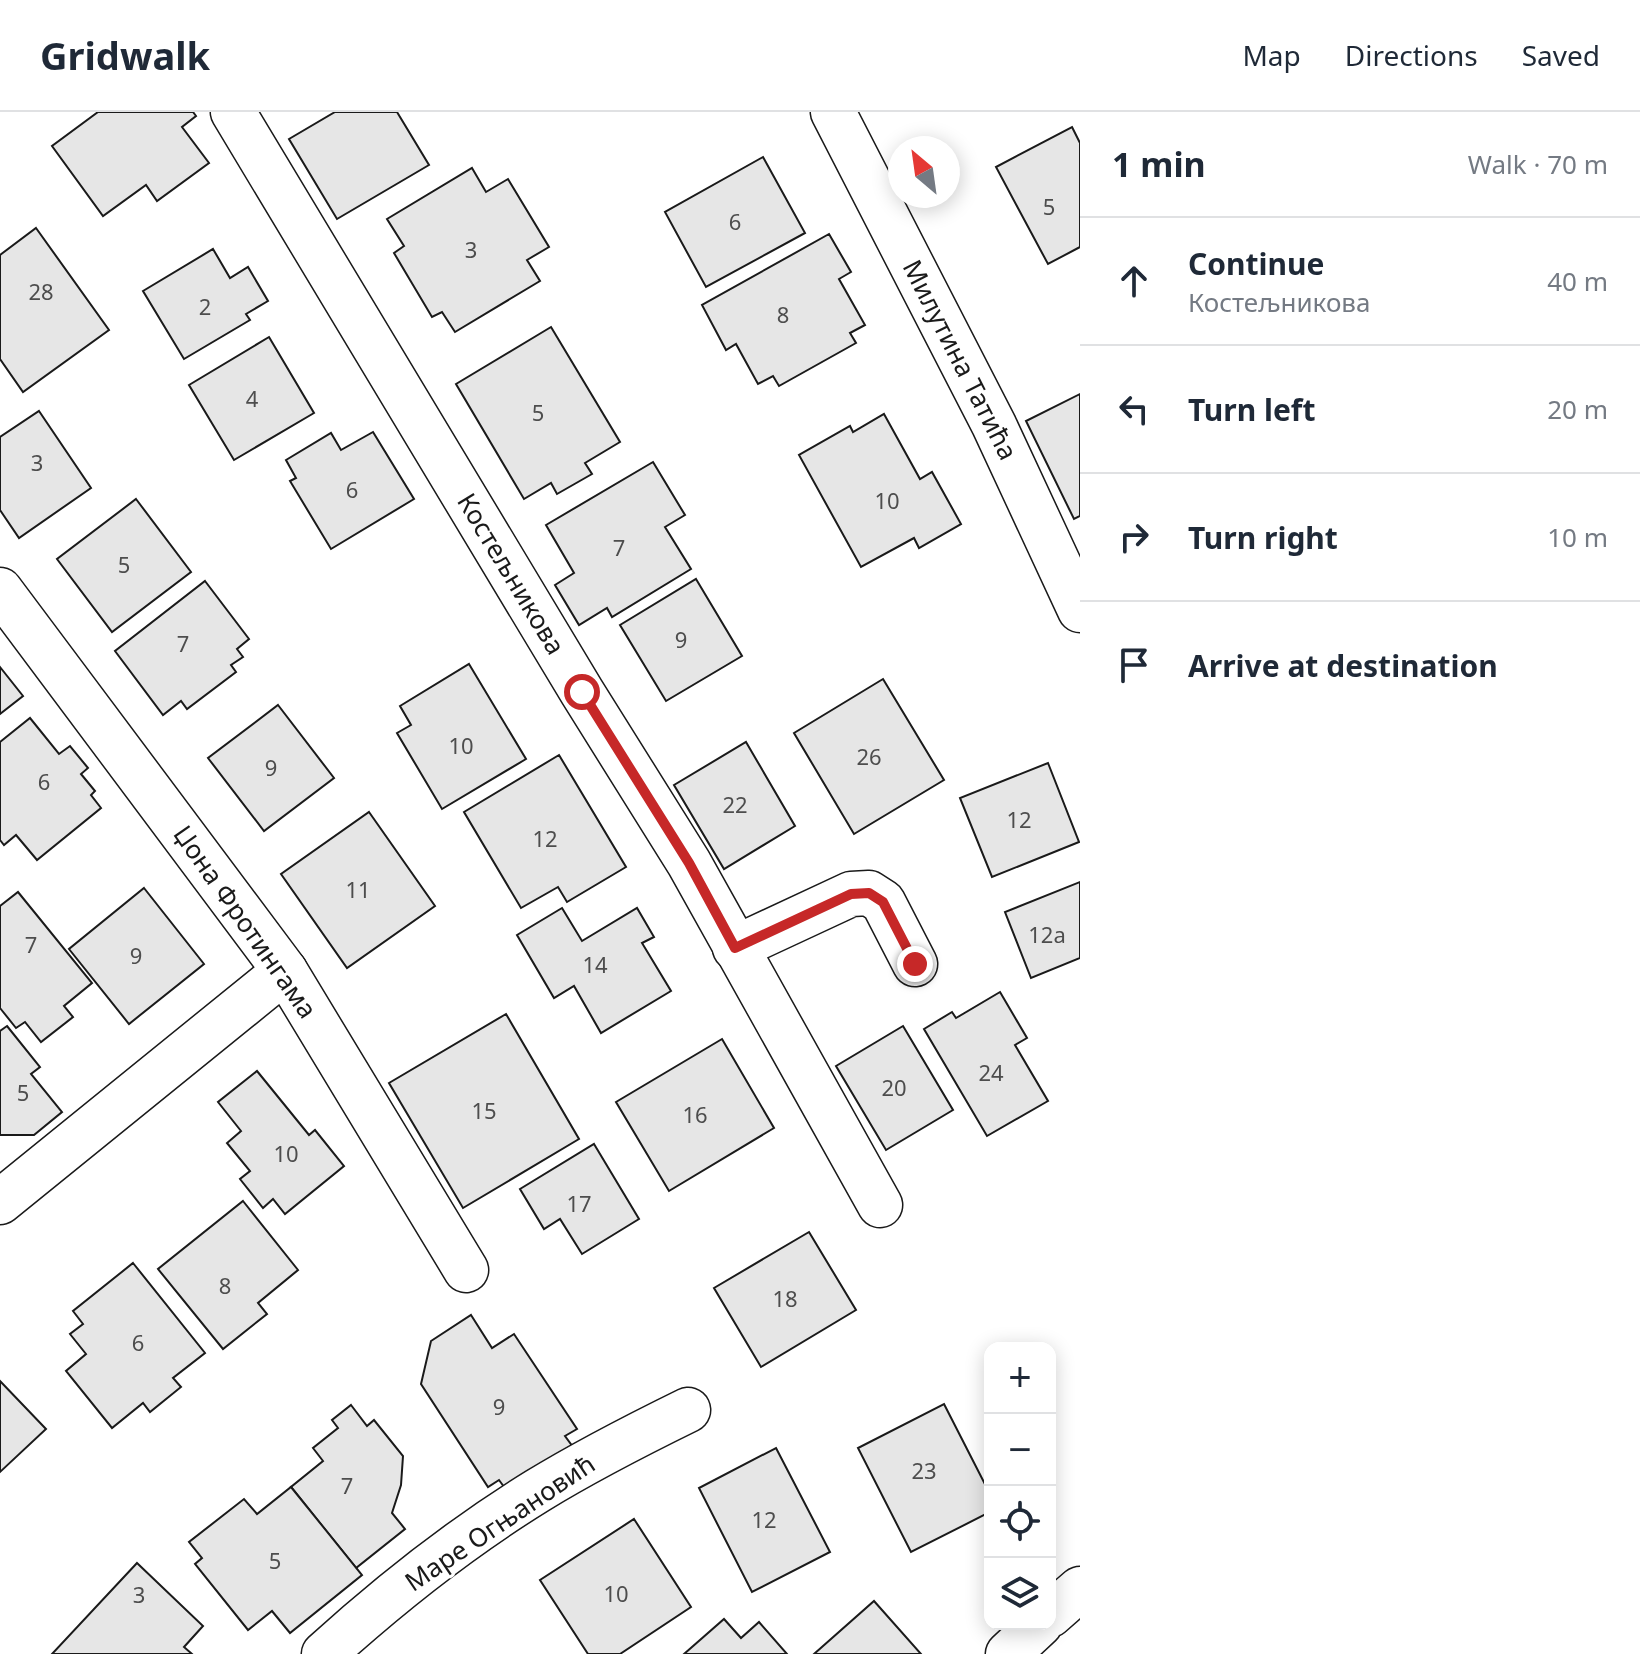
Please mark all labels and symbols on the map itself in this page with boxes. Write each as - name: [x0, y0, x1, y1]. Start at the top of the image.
- north arrow: [888, 136, 960, 208]
- house number: 5: [1043, 191, 1055, 221]
- house number: 6: [729, 206, 741, 236]
- house number: 3: [465, 234, 477, 264]
- street label: Милутина Татића: [895, 253, 1027, 466]
- house number: 28: [28, 276, 54, 306]
- house number: 2: [199, 291, 211, 321]
- house number: 8: [777, 299, 789, 329]
- house number: 4: [246, 383, 259, 413]
- house number: 5: [532, 397, 544, 427]
- house number: 3: [31, 447, 43, 477]
- house number: 6: [346, 474, 358, 504]
- house number: 10: [874, 485, 900, 515]
- street label: Костељникова: [449, 486, 574, 661]
- house number: 7: [613, 532, 625, 562]
- house number: 5: [118, 549, 130, 579]
- house number: 9: [675, 624, 687, 654]
- house number: 7: [177, 628, 189, 658]
- route start: [564, 674, 600, 710]
- house number: 10: [448, 730, 474, 760]
- house number: 26: [856, 741, 882, 771]
- house number: 9: [265, 752, 277, 782]
- house number: 6: [38, 766, 50, 796]
- house number: 22: [722, 789, 748, 819]
- house number: 12: [1006, 804, 1032, 834]
- street label: Џона Фротингама: [166, 818, 326, 1025]
- house number: 12: [532, 823, 558, 853]
- house number: 11: [345, 874, 371, 904]
- house number: 12a: [1028, 919, 1066, 949]
- house number: 7: [25, 929, 37, 959]
- house number: 9: [130, 940, 142, 970]
- route end: [897, 946, 933, 982]
- house number: 14: [582, 949, 608, 979]
- house number: 24: [978, 1057, 1004, 1087]
- house number: 20: [881, 1072, 907, 1102]
- house number: 5: [17, 1077, 29, 1107]
- house number: 15: [471, 1095, 497, 1125]
- house number: 16: [682, 1099, 708, 1129]
- house number: 10: [273, 1138, 299, 1168]
- house number: 17: [566, 1188, 592, 1218]
- house number: 8: [219, 1270, 231, 1300]
- house number: 18: [772, 1283, 798, 1313]
- house number: 6: [132, 1327, 144, 1357]
- house number: 9: [493, 1391, 505, 1421]
- street label: Маре Огњановић: [397, 1445, 602, 1599]
- house number: 23: [911, 1455, 937, 1485]
- house number: 7: [341, 1470, 353, 1500]
- house number: 12: [751, 1504, 777, 1534]
- house number: 5: [269, 1545, 281, 1575]
- house number: 10: [603, 1578, 629, 1608]
- house number: 3: [133, 1579, 145, 1609]

